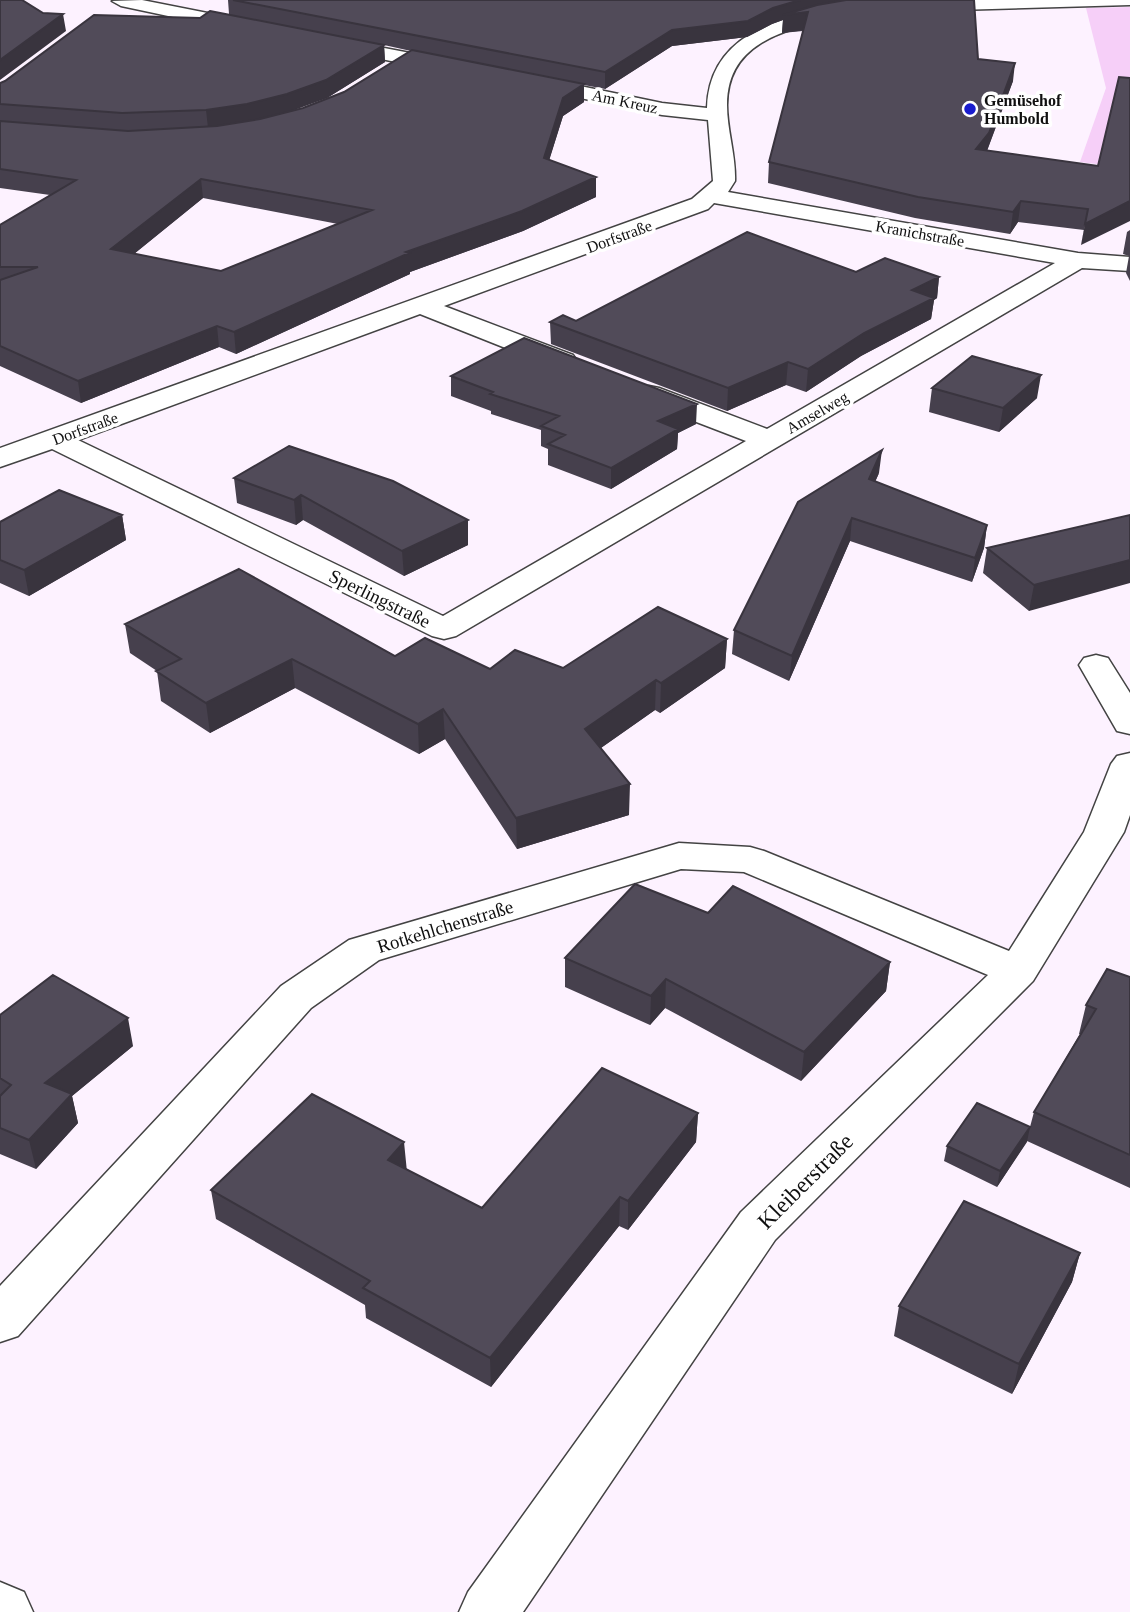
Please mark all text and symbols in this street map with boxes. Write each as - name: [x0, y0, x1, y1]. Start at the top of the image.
- street label: Am Kreuz: [590, 86, 659, 117]
- place label: Gemüsehof Humbold: [984, 92, 1062, 127]
- marker: Gemüsehof Humbold: [962, 101, 978, 117]
- street label: Dorfstraße: [584, 217, 654, 256]
- street label: Kranichstraße: [874, 217, 966, 250]
- street label: Amselweg: [783, 388, 852, 438]
- street label: Dorfstraße: [50, 409, 120, 448]
- street label: Sperlingstraße: [326, 565, 434, 632]
- street label: Rotkehlchenstraße: [374, 896, 516, 957]
- street label: Kleiberstraße: [753, 1129, 858, 1234]

